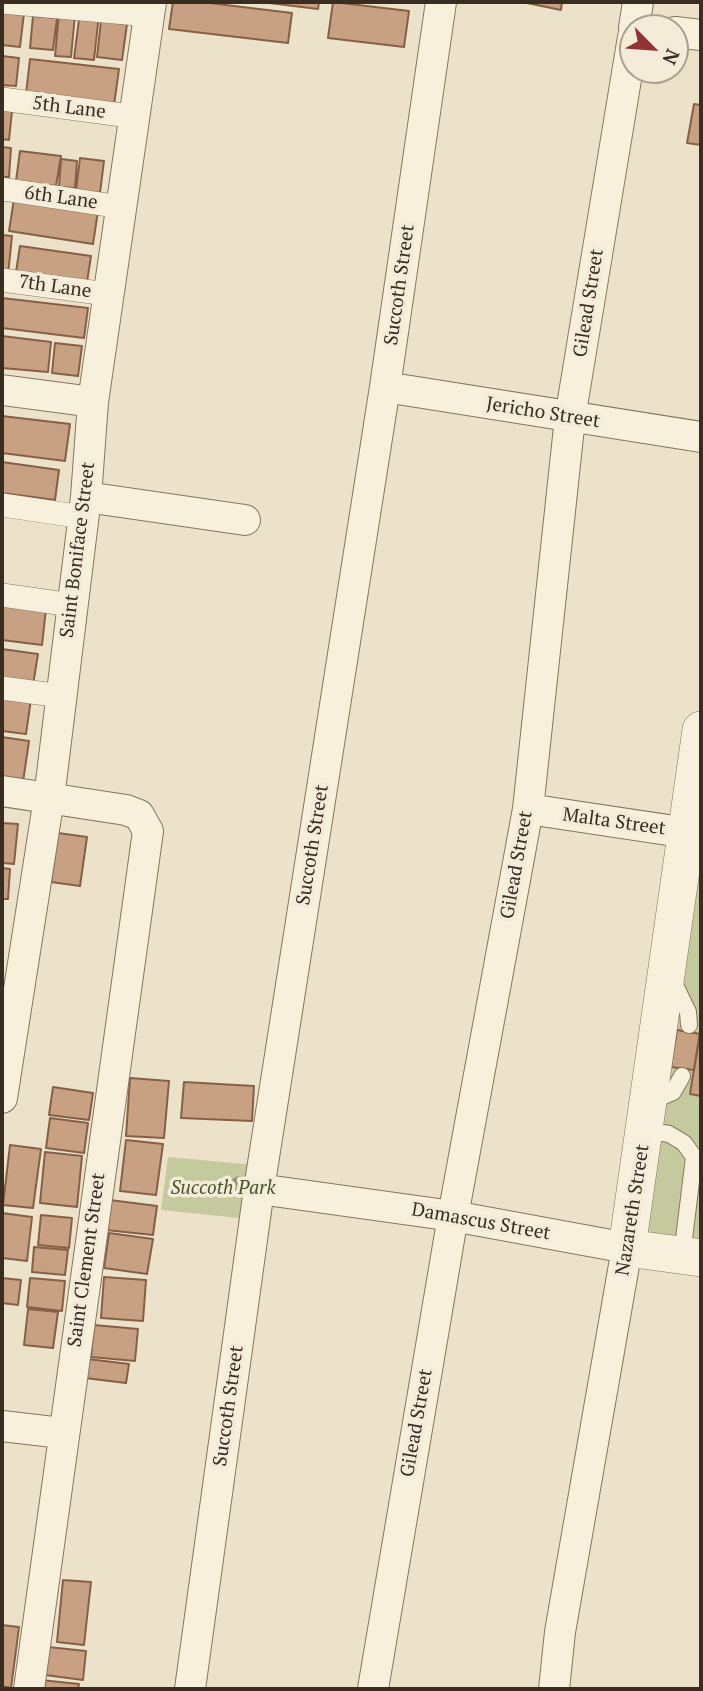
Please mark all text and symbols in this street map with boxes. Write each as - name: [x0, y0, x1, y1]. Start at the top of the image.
- north arrow: [619, 14, 689, 84]
- text: N: [657, 45, 686, 69]
- street label: 5th Lane: [31, 92, 107, 124]
- street label: 6th Lane: [23, 182, 99, 214]
- street label: Succoth Street: [380, 223, 420, 347]
- street label: Gilead Street: [569, 247, 609, 359]
- street label: 7th Lane: [17, 271, 93, 303]
- street label: Jericho Street: [484, 393, 602, 433]
- street label: Saint Boniface Street: [56, 461, 100, 639]
- street label: Succoth Street: [292, 783, 334, 907]
- street label: Malta Street: [561, 803, 667, 841]
- street label: Gilead Street: [496, 809, 538, 921]
- street label: Nazareth Street: [611, 1143, 655, 1277]
- street label: Saint Clement Street: [63, 1171, 111, 1349]
- park label: Succoth Park: [170, 1178, 276, 1200]
- street label: Damascus Street: [410, 1199, 552, 1245]
- street label: Succoth Street: [209, 1344, 249, 1468]
- street label: Gilead Street: [396, 1367, 438, 1479]

